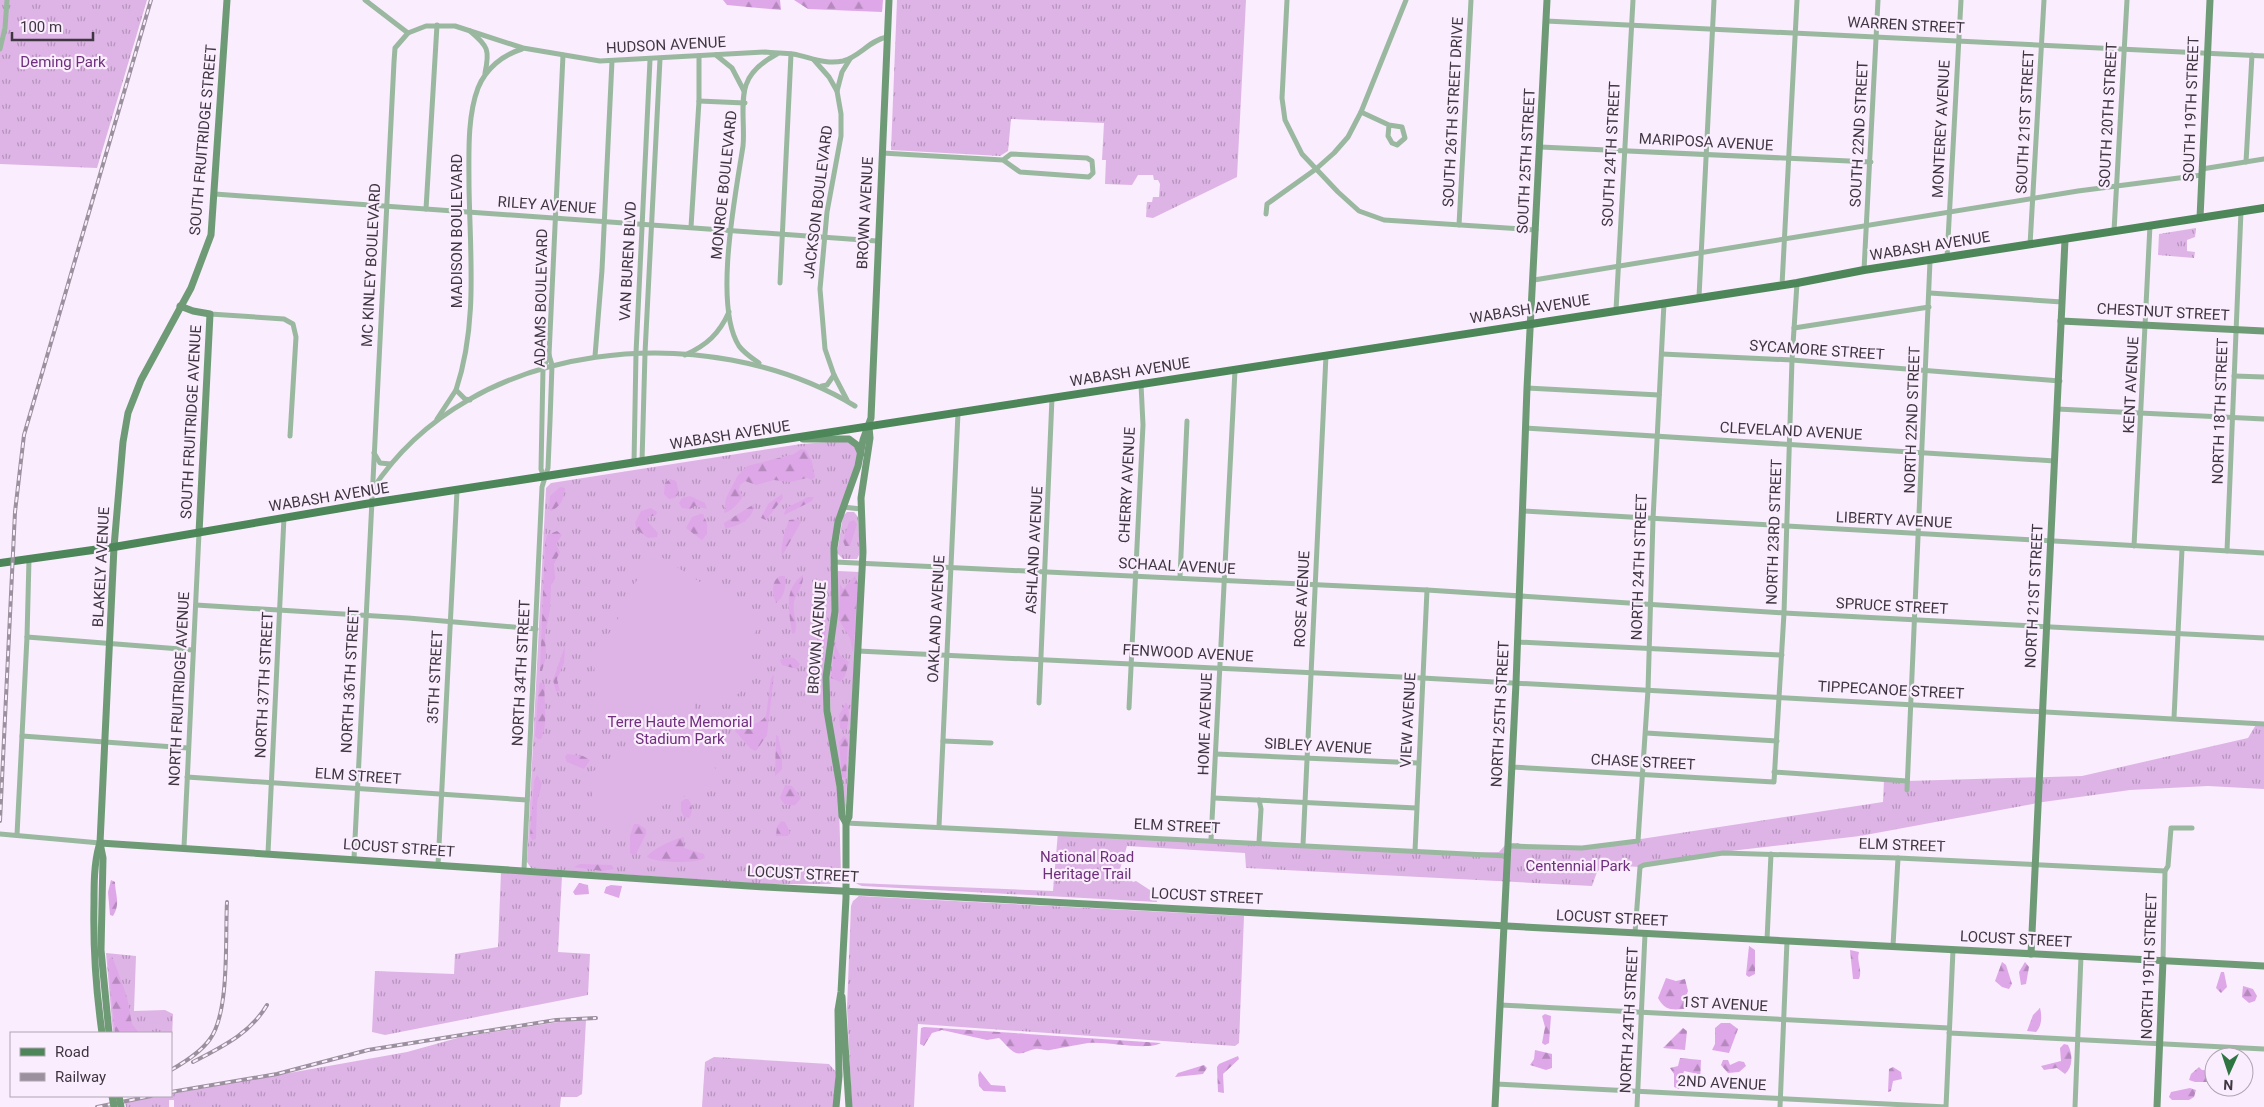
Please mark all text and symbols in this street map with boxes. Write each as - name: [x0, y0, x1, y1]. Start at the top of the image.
- scale bar: [12, 10, 94, 42]
- street label: WARREN STREET: [1847, 13, 1965, 37]
- street label: SOUTH 26TH STREET DRIVE: [1439, 16, 1467, 208]
- text: 100 m: [20, 18, 62, 36]
- street label: HUDSON AVENUE: [606, 33, 727, 57]
- street label: SOUTH 19TH STREET: [2179, 36, 2203, 182]
- street label: SOUTH 20TH STREET: [2095, 42, 2121, 188]
- street label: SOUTH FRUITRIDGE STREET: [186, 44, 220, 236]
- street label: SOUTH 21ST STREET: [2012, 50, 2038, 194]
- park label: Deming Park: [20, 53, 106, 71]
- street label: MONTEREY AVENUE: [1928, 59, 1954, 198]
- street label: SOUTH 22ND STREET: [1846, 60, 1872, 208]
- street label: SOUTH 24TH STREET: [1598, 81, 1624, 227]
- street label: SOUTH 25TH STREET: [1513, 88, 1539, 234]
- street label: MONROE BOULEVARD: [707, 110, 741, 260]
- street label: JACKSON BOULEVARD: [800, 124, 836, 280]
- street label: MARIPOSA AVENUE: [1638, 129, 1774, 155]
- street label: MADISON BOULEVARD: [448, 154, 466, 308]
- street label: BROWN AVENUE: [853, 156, 877, 270]
- street label: MC KINLEY BOULEVARD: [358, 183, 384, 347]
- street label: RILEY AVENUE: [497, 193, 597, 217]
- street label: VAN BUREN BLVD: [616, 201, 640, 321]
- street label: ADAMS BOULEVARD: [531, 228, 551, 368]
- street label: WABASH AVENUE: [1869, 228, 1992, 264]
- street label: WABASH AVENUE: [1469, 291, 1592, 327]
- street label: CHESTNUT STREET: [2096, 300, 2230, 324]
- street label: SOUTH FRUITRIDGE AVENUE: [177, 324, 205, 519]
- street label: SYCAMORE STREET: [1749, 336, 1885, 364]
- street label: KENT AVENUE: [2119, 336, 2143, 434]
- street label: NORTH 18TH STREET: [2208, 337, 2232, 485]
- street label: NORTH 22ND STREET: [1900, 346, 1924, 494]
- street label: WABASH AVENUE: [1069, 354, 1192, 390]
- street label: WABASH AVENUE: [669, 417, 792, 453]
- street label: CLEVELAND AVENUE: [1719, 418, 1863, 444]
- street label: CHERRY AVENUE: [1115, 426, 1139, 543]
- street label: NORTH 23RD STREET: [1762, 459, 1786, 605]
- street label: WABASH AVENUE: [268, 479, 391, 515]
- street label: ASHLAND AVENUE: [1022, 485, 1046, 614]
- street label: NORTH 24TH STREET: [1627, 493, 1651, 641]
- street label: BLAKELY AVENUE: [89, 506, 113, 628]
- street label: LIBERTY AVENUE: [1835, 508, 1953, 532]
- street label: NORTH 21ST STREET: [2021, 523, 2047, 669]
- street label: ROSE AVENUE: [1290, 550, 1314, 648]
- street label: OAKLAND AVENUE: [924, 554, 948, 683]
- street label: SCHAAL AVENUE: [1118, 554, 1236, 578]
- street label: BROWN AVENUE: [804, 581, 830, 695]
- street label: NORTH FRUITRIDGE AVENUE: [165, 591, 193, 787]
- street label: SPRUCE STREET: [1835, 594, 1949, 618]
- street label: NORTH 34TH STREET: [508, 599, 534, 747]
- street label: NORTH 36TH STREET: [337, 606, 363, 754]
- street label: NORTH 37TH STREET: [251, 611, 277, 759]
- street label: 35TH STREET: [424, 630, 446, 724]
- street label: NORTH 25TH STREET: [1487, 640, 1513, 788]
- street label: FENWOOD AVENUE: [1122, 641, 1254, 665]
- street label: VIEW AVENUE: [1397, 671, 1420, 768]
- street label: HOME AVENUE: [1194, 672, 1216, 776]
- street label: TIPPECANOE STREET: [1817, 677, 1965, 703]
- park label: Terre Haute Memorial Stadium Park: [608, 713, 752, 748]
- street label: SIBLEY AVENUE: [1264, 734, 1373, 758]
- street label: CHASE STREET: [1590, 750, 1696, 774]
- street label: ELM STREET: [314, 764, 402, 788]
- street label: ELM STREET: [1133, 815, 1221, 837]
- street label: ELM STREET: [1858, 834, 1946, 856]
- street label: LOCUST STREET: [343, 835, 456, 861]
- park label: National Road Heritage Trail: [1040, 848, 1134, 883]
- park label: Centennial Park: [1526, 857, 1631, 875]
- street label: LOCUST STREET: [747, 862, 859, 886]
- street label: LOCUST STREET: [1151, 884, 1263, 908]
- street label: NORTH 19TH STREET: [2137, 892, 2161, 1040]
- street label: LOCUST STREET: [1556, 906, 1668, 930]
- street label: LOCUST STREET: [1960, 927, 2072, 951]
- street label: NORTH 24TH STREET: [1616, 946, 1642, 1094]
- street label: 1ST AVENUE: [1682, 993, 1769, 1015]
- legend: [10, 1032, 172, 1097]
- text: Road: [55, 1043, 89, 1061]
- north arrow: [2204, 1047, 2254, 1097]
- text: Railway: [55, 1068, 106, 1086]
- street label: 2ND AVENUE: [1677, 1072, 1767, 1094]
- text: N: [2223, 1077, 2234, 1093]

